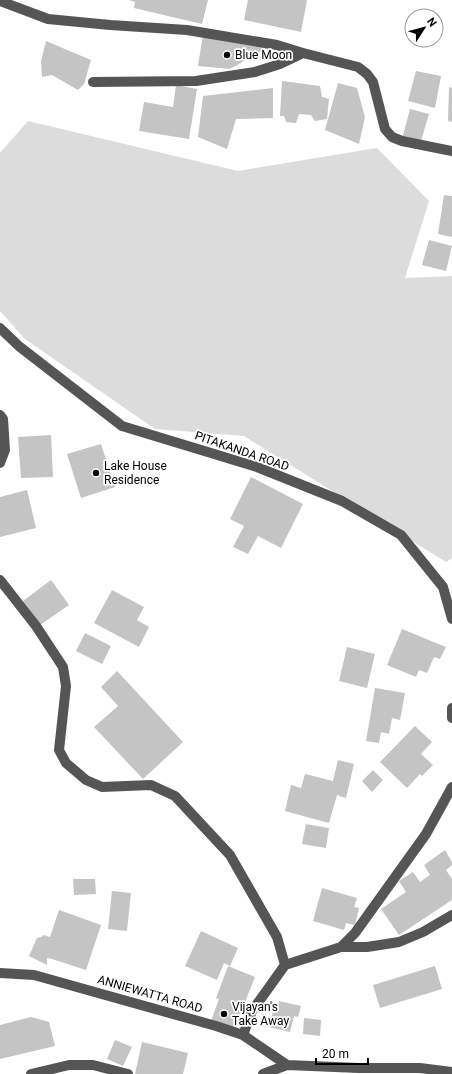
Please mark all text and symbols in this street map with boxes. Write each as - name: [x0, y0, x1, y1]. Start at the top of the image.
- north arrow: [404, 8, 444, 48]
- text: N: [424, 15, 439, 30]
- place label: Blue Moon: [235, 48, 292, 62]
- marker: Blue Moon: [222, 50, 232, 60]
- street label: PITAKANDA ROAD: [193, 428, 291, 474]
- place label: Lake House Residence: [104, 459, 167, 487]
- marker: Lake House Residence: [91, 468, 101, 478]
- street label: ANNIEWATTA ROAD: [96, 972, 204, 1016]
- place label: Vijayan's Take Away: [232, 1000, 289, 1028]
- marker: Vijayan's Take Away: [219, 1009, 229, 1019]
- scale bar: [316, 1040, 368, 1066]
- text: 20 m: [322, 1047, 349, 1061]

